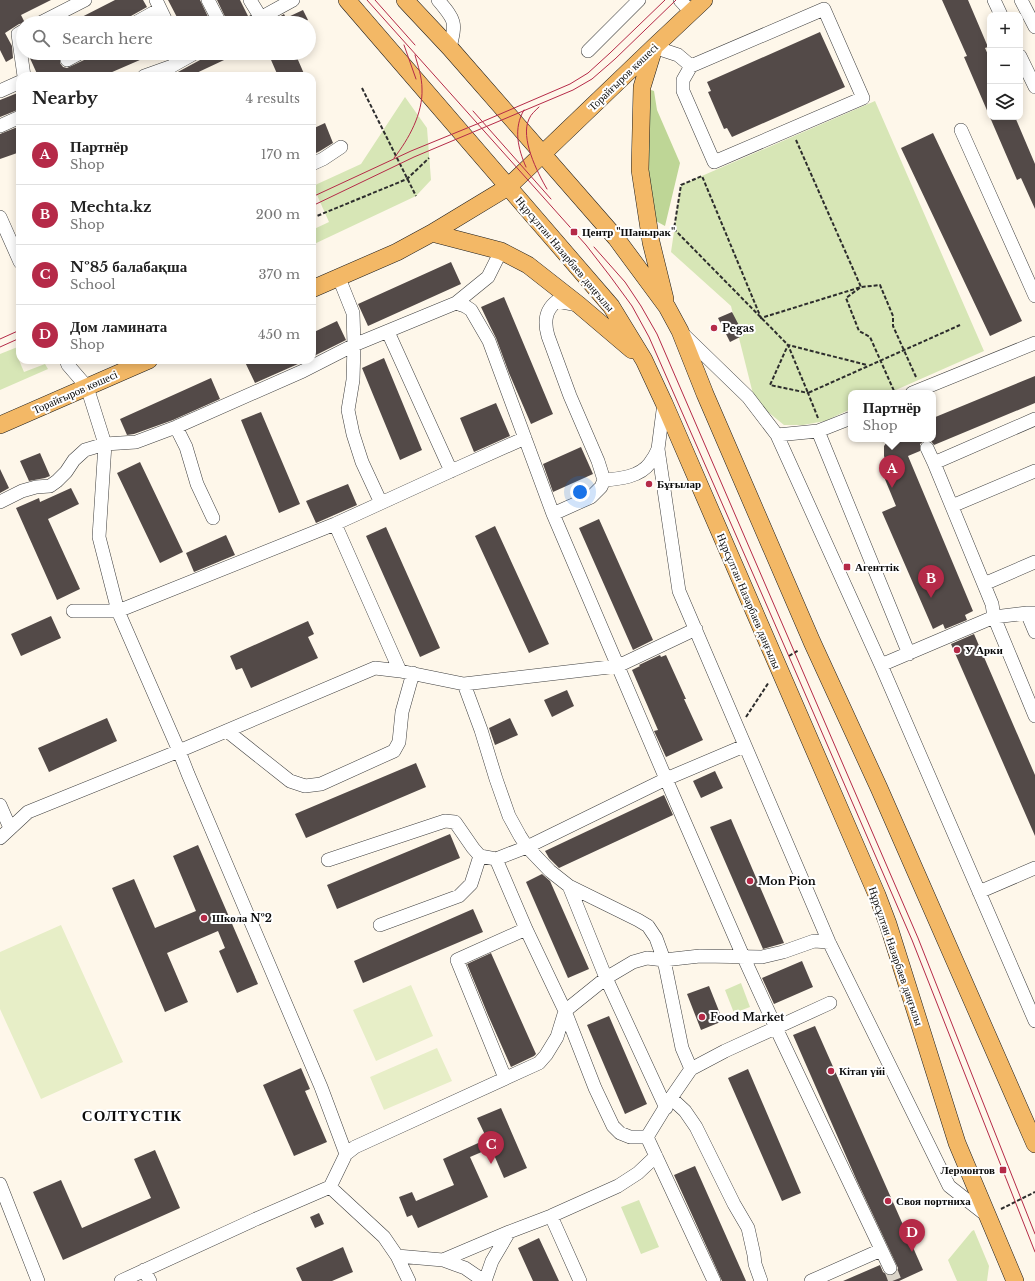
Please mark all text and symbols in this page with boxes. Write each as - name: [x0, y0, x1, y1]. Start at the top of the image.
- map controls: [987, 12, 1023, 120]
- button: +: [987, 12, 1023, 48]
- search box: [16, 16, 316, 60]
- icon: search: [30, 27, 52, 49]
- text: Search here: [62, 29, 153, 48]
- street label: Торайғыров көшесі: [585, 40, 661, 114]
- button: −: [987, 48, 1023, 84]
- button: layers: [987, 84, 1023, 120]
- text: Nearby: [32, 88, 98, 109]
- text: 4 results: [246, 90, 300, 107]
- text: Партнёр: [70, 137, 128, 156]
- text: A: [40, 146, 50, 163]
- text: 170 m: [261, 146, 300, 163]
- text: Shop: [70, 156, 105, 173]
- street label: Нұрсұлтан Назарбаев даңғылы: [513, 194, 618, 315]
- text: Mechta.kz: [70, 197, 152, 216]
- text: B: [40, 206, 50, 223]
- text: 200 m: [256, 206, 300, 223]
- text: Shop: [70, 216, 105, 233]
- place label: Центр "Шанырак": [582, 225, 675, 239]
- marker: Центр "Шанырак": [569, 227, 579, 237]
- text: №85 балабақша: [70, 257, 187, 276]
- text: C: [40, 266, 50, 283]
- text: 370 m: [259, 266, 300, 283]
- text: School: [70, 276, 116, 293]
- text: Дом ламината: [70, 317, 167, 336]
- place label: Pegas: [722, 321, 754, 335]
- marker: Pegas: [709, 323, 719, 333]
- text: D: [39, 326, 51, 343]
- text: 450 m: [258, 326, 300, 343]
- text: Shop: [70, 336, 105, 353]
- street label: Торайғыров көшесі: [30, 367, 120, 417]
- popup: [848, 390, 936, 442]
- text: Партнёр: [863, 398, 921, 417]
- text: Shop: [863, 417, 898, 434]
- pin: A: [879, 455, 905, 488]
- place label: Бұғылар: [657, 477, 701, 491]
- marker: Бұғылар: [644, 479, 654, 489]
- your location: [570, 482, 590, 502]
- street label: Нұрсұлтан Назарбаев даңғылы: [714, 531, 784, 672]
- place label: Агенттік: [855, 560, 900, 574]
- marker: Агенттік: [842, 562, 852, 572]
- pin: B: [918, 565, 944, 598]
- place label: У Арки: [965, 643, 1003, 657]
- marker: У Арки: [952, 645, 962, 655]
- place label: Mon Pion: [758, 874, 816, 888]
- marker: Mon Pion: [745, 876, 755, 886]
- street label: Нұрсұлтан Назарбаев даңғылы: [866, 885, 927, 1028]
- place label: Школа №2: [212, 911, 272, 925]
- marker: Школа №2: [199, 913, 209, 923]
- place label: Food Market: [710, 1010, 785, 1024]
- marker: Food Market: [697, 1012, 707, 1022]
- place label: Кітап үйі: [839, 1064, 885, 1078]
- marker: Кітап үйі: [826, 1066, 836, 1076]
- district label: СОЛТҮСТІК: [82, 1106, 182, 1125]
- pin: C: [478, 1131, 504, 1164]
- place label: Лермонтов: [940, 1163, 995, 1177]
- marker: Лермонтов: [998, 1165, 1008, 1175]
- place label: Своя портниха: [896, 1194, 971, 1208]
- marker: Своя портниха: [883, 1196, 893, 1206]
- pin: D: [899, 1219, 925, 1252]

